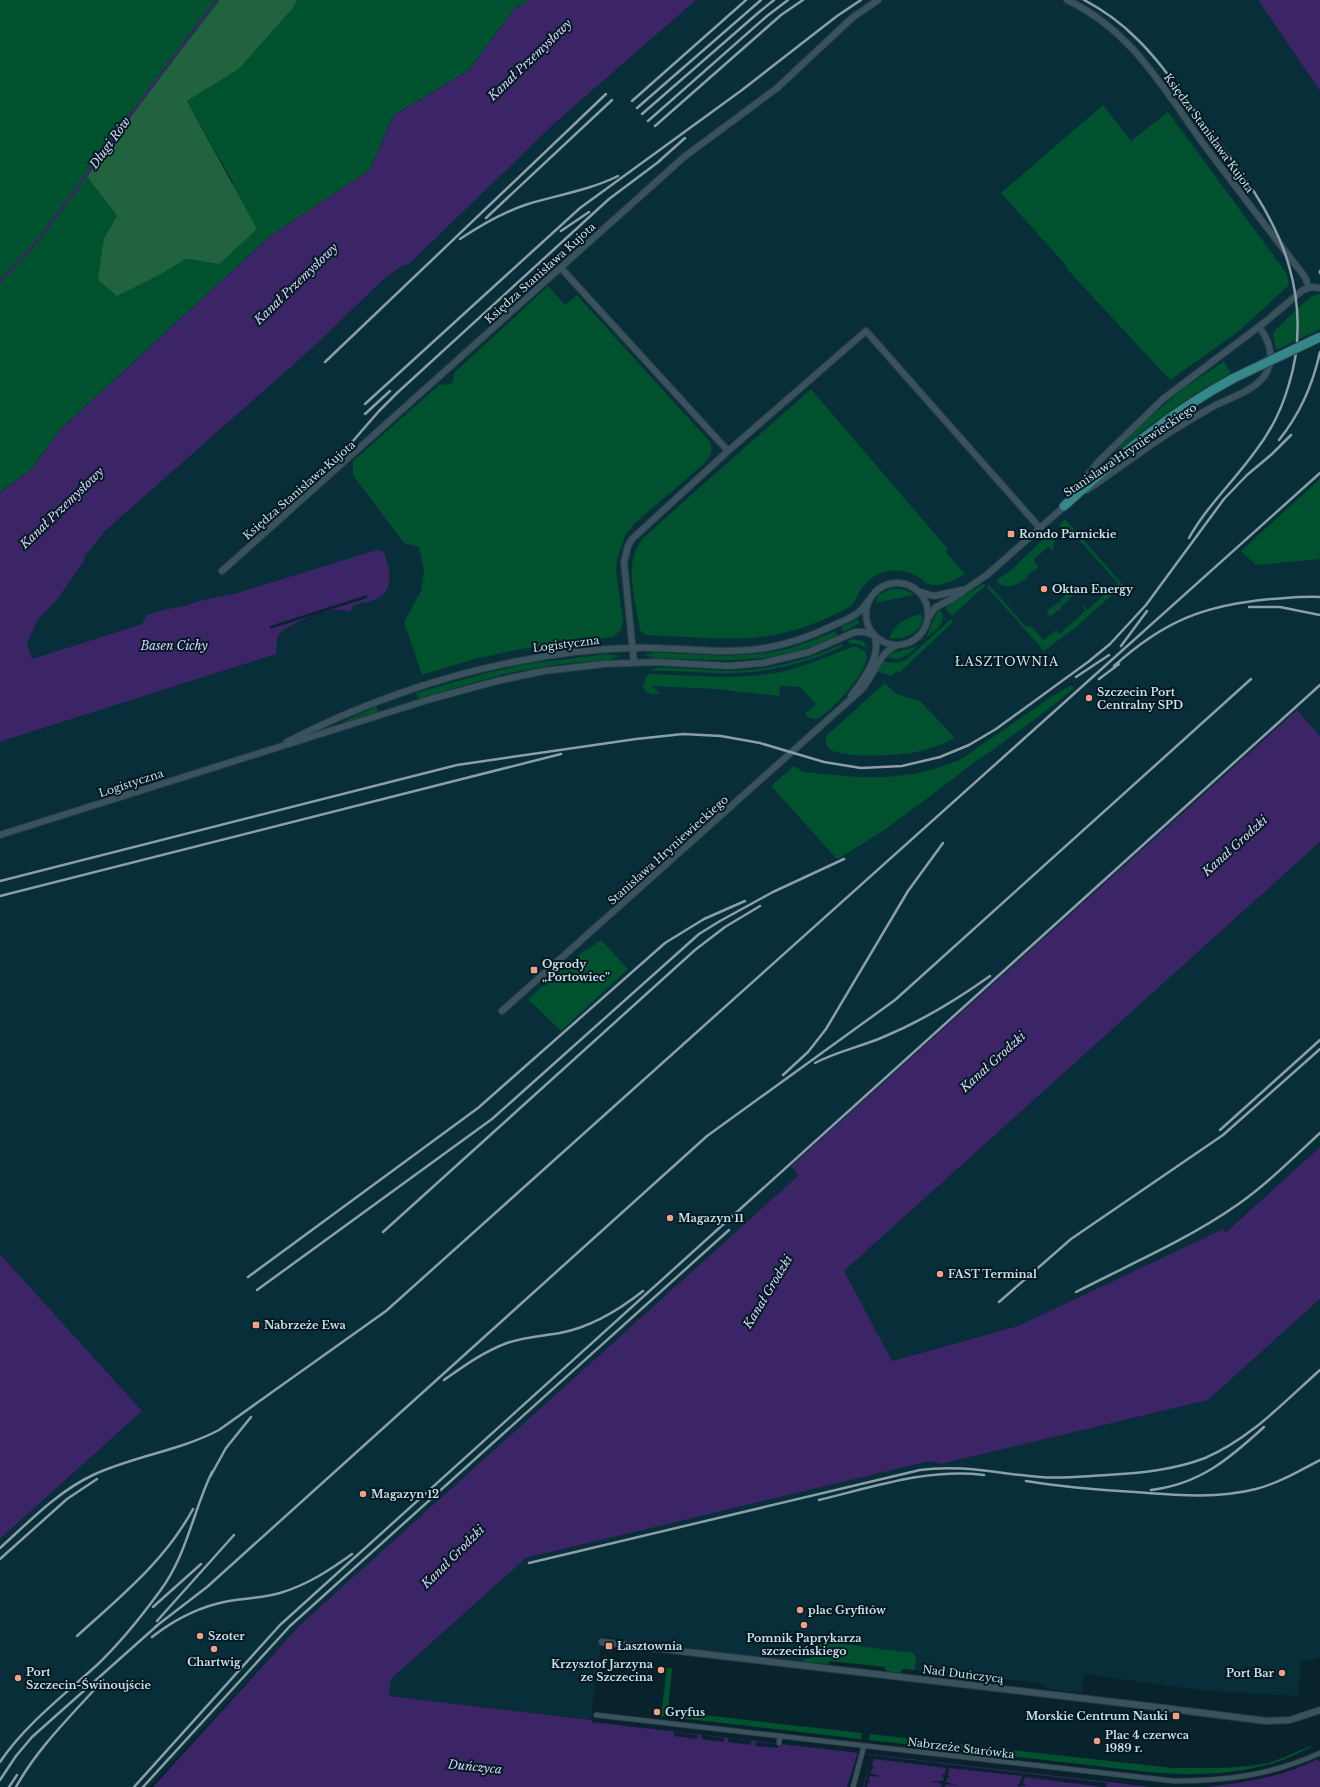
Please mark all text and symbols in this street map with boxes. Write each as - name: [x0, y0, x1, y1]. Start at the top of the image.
- water label: Kanał Przemysłowy: [484, 15, 575, 104]
- street label: Księdza Stanisława Kujota: [1161, 70, 1258, 196]
- water label: Długi Rów: [85, 114, 133, 172]
- street label: Księdza Stanisława Kujota: [482, 219, 599, 327]
- water label: Kanał Przemysłowy: [250, 239, 341, 328]
- street label: Stanisława Hryniewieckiego: [1061, 400, 1199, 500]
- street label: Księdza Stanisława Kujota: [240, 437, 359, 543]
- water label: Kanał Przemysłowy: [16, 463, 107, 552]
- place label: Rondo Parnickie: [1019, 527, 1117, 541]
- marker: Rondo Parnickie: [1006, 529, 1016, 539]
- place label: Oktan Energy: [1052, 582, 1134, 596]
- marker: Oktan Energy: [1039, 584, 1049, 594]
- street label: Logistyczna: [532, 633, 601, 655]
- water label: Basen Cichy: [139, 638, 208, 653]
- district label: ŁASZTOWNIA: [955, 654, 1059, 669]
- place label: Szczecin Port Centralny SPD: [1097, 685, 1183, 712]
- marker: Szczecin Port Centralny SPD: [1084, 693, 1094, 703]
- street label: Logistyczna: [97, 766, 166, 800]
- street label: Stanisława Hryniewieckiego: [605, 792, 731, 908]
- water label: Kanał Grodzki: [1198, 812, 1271, 880]
- place label: Ogrody „Portowiec”: [542, 957, 610, 984]
- marker: Ogrody „Portowiec”: [529, 965, 539, 975]
- water label: Kanał Grodzki: [956, 1028, 1029, 1096]
- place label: Magazyn 11: [678, 1211, 744, 1225]
- marker: Magazyn 11: [665, 1213, 675, 1223]
- water label: Kanał Grodzki: [739, 1252, 796, 1332]
- place label: FAST Terminal: [948, 1267, 1037, 1281]
- marker: FAST Terminal: [935, 1269, 945, 1279]
- place label: Nabrzeże Ewa: [264, 1318, 346, 1332]
- marker: Nabrzeże Ewa: [251, 1320, 261, 1330]
- place label: Magazyn 12: [371, 1487, 439, 1501]
- marker: Magazyn 12: [358, 1489, 368, 1499]
- water label: Kanał Grodzki: [417, 1521, 488, 1592]
- place label: plac Gryfitów: [808, 1603, 886, 1617]
- marker: plac Gryfitów: [795, 1605, 805, 1615]
- marker: Pomnik Paprykarza szczecińskiego: [799, 1620, 809, 1630]
- place label: Szoter: [208, 1629, 245, 1643]
- marker: Szoter: [195, 1631, 205, 1641]
- place label: Pomnik Paprykarza szczecińskiego: [746, 1631, 862, 1658]
- place label: Łasztownia: [617, 1639, 683, 1653]
- marker: Łasztownia: [604, 1641, 614, 1651]
- marker: Chartwig: [209, 1644, 219, 1654]
- place label: Chartwig: [187, 1655, 241, 1669]
- place label: Krzysztof Jarzyna ze Szczecina: [551, 1657, 654, 1684]
- street label: Nad Duńczycą: [922, 1662, 1005, 1686]
- place label: Port Szczecin-Świnoujście: [26, 1665, 151, 1692]
- marker: Krzysztof Jarzyna ze Szczecina: [656, 1665, 666, 1675]
- place label: Port Bar: [1226, 1666, 1275, 1680]
- marker: Port Bar: [1277, 1668, 1287, 1678]
- marker: Port Szczecin-Świnoujście: [13, 1673, 23, 1683]
- place label: Gryfus: [665, 1705, 705, 1719]
- marker: Gryfus: [652, 1707, 662, 1717]
- place label: Morskie Centrum Nauki: [1026, 1709, 1168, 1723]
- marker: Morskie Centrum Nauki: [1171, 1711, 1181, 1721]
- place label: Plac 4 czerwca 1989 r.: [1105, 1728, 1190, 1755]
- street label: Nabrzeże Starówka: [907, 1734, 1016, 1762]
- marker: Plac 4 czerwca 1989 r.: [1092, 1736, 1102, 1746]
- water label: Duńczyca: [446, 1756, 503, 1777]

